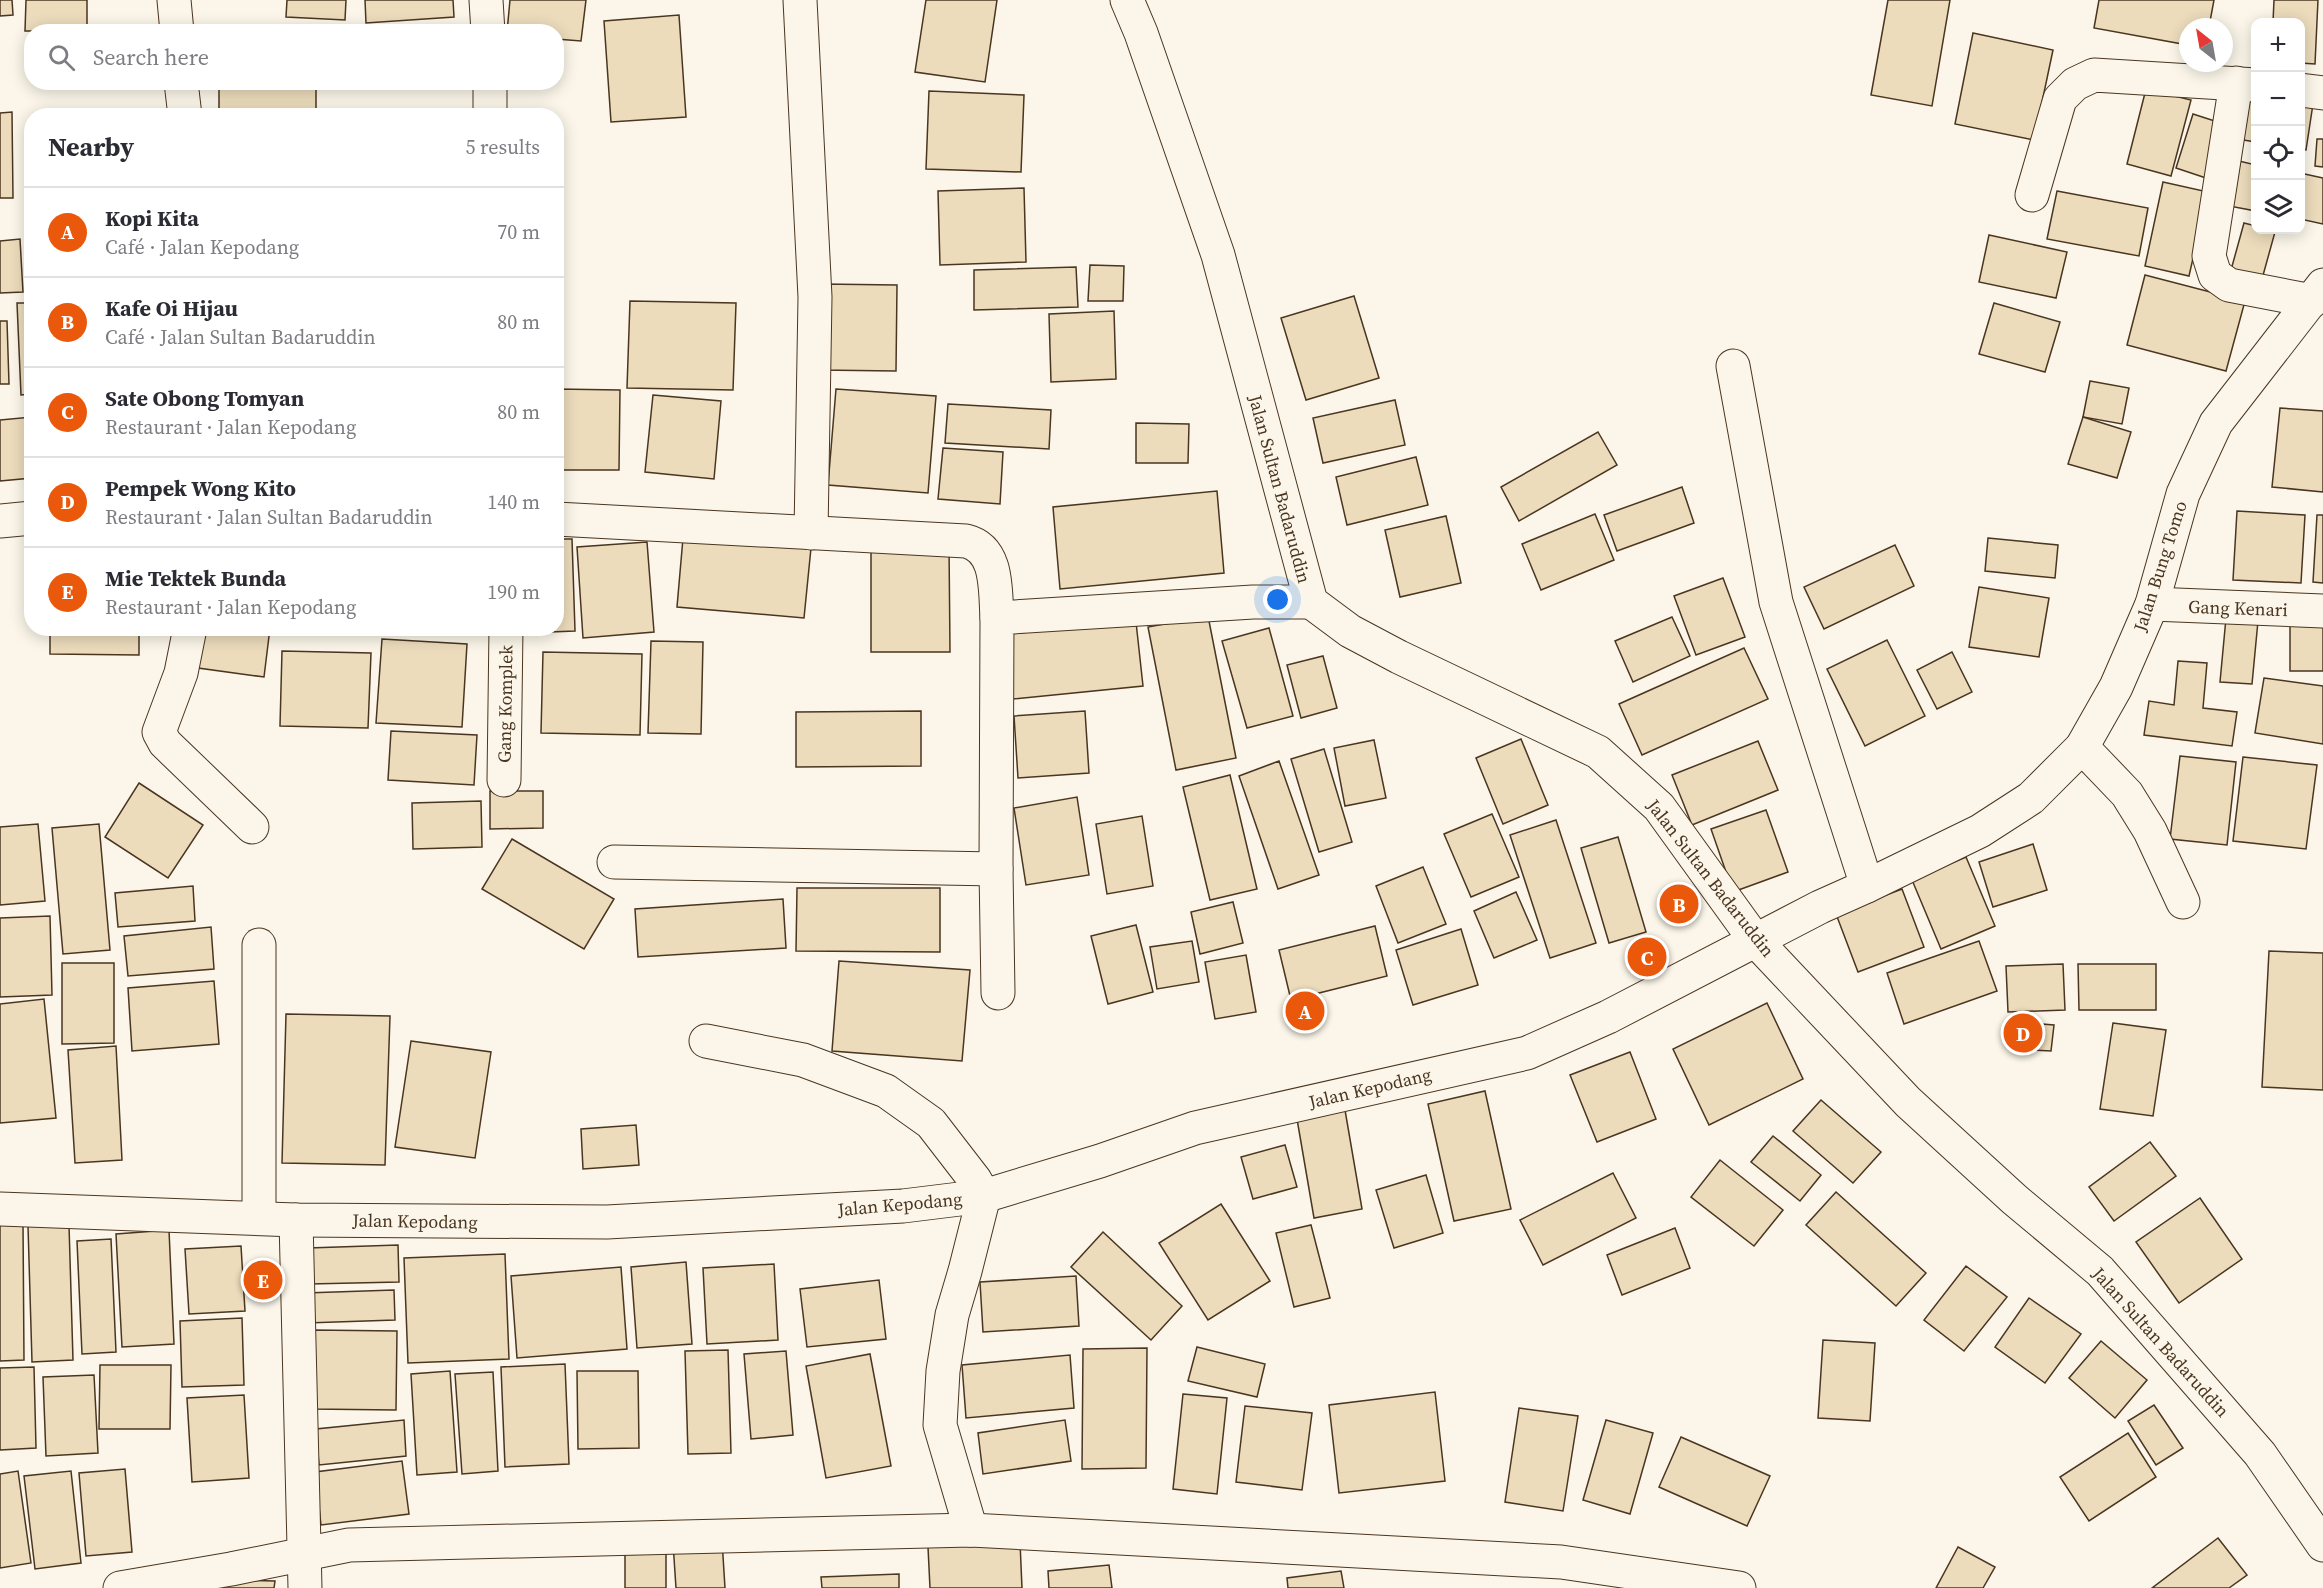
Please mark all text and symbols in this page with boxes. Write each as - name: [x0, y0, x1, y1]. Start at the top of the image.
- north arrow: [2179, 18, 2233, 72]
- map controls: [2251, 18, 2305, 234]
- button: +: [2251, 18, 2305, 72]
- search box: [24, 24, 564, 90]
- icon: search: [45, 41, 78, 74]
- text: Search here: [93, 42, 209, 72]
- button: −: [2251, 72, 2305, 126]
- button: locate: [2251, 126, 2305, 180]
- text: Nearby: [48, 129, 134, 165]
- text: 5 results: [465, 133, 540, 161]
- button: layers: [2251, 180, 2305, 234]
- text: Kopi Kita: [105, 203, 199, 233]
- text: A: [61, 218, 74, 246]
- text: 70 m: [497, 218, 540, 246]
- text: Café · Jalan Kepodang: [105, 233, 299, 261]
- text: Kafe Oi Hijau: [105, 293, 238, 323]
- text: B: [61, 308, 74, 336]
- text: 80 m: [497, 308, 540, 336]
- text: Café · Jalan Sultan Badaruddin: [105, 323, 376, 351]
- text: Sate Obong Tomyan: [105, 383, 304, 413]
- street label: Jalan Sultan Badaruddin: [1243, 391, 1317, 586]
- text: C: [61, 398, 74, 426]
- text: 80 m: [497, 398, 540, 426]
- text: Restaurant · Jalan Kepodang: [105, 413, 356, 441]
- text: Pempek Wong Kito: [105, 473, 296, 503]
- text: D: [60, 488, 75, 516]
- text: 140 m: [487, 488, 540, 516]
- street label: Jalan Bung Tomo: [2127, 497, 2193, 635]
- text: Restaurant · Jalan Sultan Badaruddin: [105, 503, 433, 531]
- text: Mie Tektek Bunda: [105, 563, 286, 593]
- text: E: [62, 578, 73, 606]
- text: 190 m: [487, 578, 540, 606]
- your location: [1263, 585, 1292, 614]
- text: Restaurant · Jalan Kepodang: [105, 593, 356, 621]
- street label: Gang Kenari: [2188, 594, 2288, 622]
- street label: Gang Komplek: [491, 645, 519, 763]
- street label: Jalan Sultan Badaruddin: [1643, 795, 1779, 961]
- pin: B: [1660, 882, 1698, 926]
- pin: C: [1628, 934, 1666, 980]
- pin: A: [1286, 988, 1324, 1034]
- pin: D: [2004, 1010, 2042, 1056]
- street label: Jalan Kepodang: [1305, 1062, 1434, 1114]
- street label: Jalan Kepodang: [836, 1186, 963, 1222]
- street label: Jalan Kepodang: [351, 1207, 478, 1235]
- pin: E: [244, 1258, 282, 1302]
- street label: Jalan Sultan Badaruddin: [2086, 1261, 2235, 1422]

